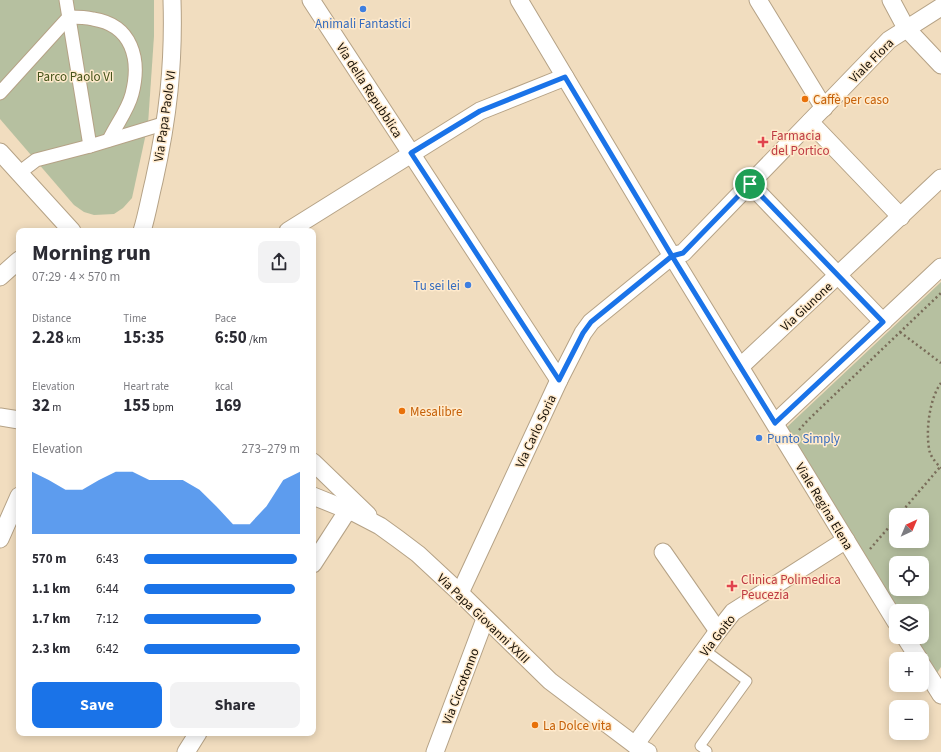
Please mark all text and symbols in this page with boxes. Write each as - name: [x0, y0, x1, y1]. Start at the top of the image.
- marker: Animali Fantastici: [358, 4, 368, 14]
- place label: Animali Fantastici: [315, 15, 411, 33]
- street label: Viale Flora: [845, 34, 898, 87]
- street label: Via della Repubblica: [332, 40, 407, 141]
- park label: Parco Paolo VI: [37, 68, 113, 86]
- street label: Via Papa Paolo VI: [150, 69, 180, 163]
- place label: Caffè per caso: [813, 91, 889, 109]
- marker: Caffè per caso: [800, 94, 810, 104]
- place label: Farmacia del Portico: [771, 127, 829, 160]
- marker: Farmacia del Portico: [758, 137, 768, 147]
- pin: [733, 167, 767, 201]
- icon: arrive: [739, 173, 761, 195]
- text: Morning run: [32, 237, 151, 269]
- button: share: [258, 241, 300, 283]
- text: 07:29 · 4 × 570 m: [32, 268, 120, 286]
- place label: Tu sei lei: [413, 277, 460, 295]
- street label: Via Giunone: [777, 278, 837, 335]
- marker: Tu sei lei: [463, 280, 473, 290]
- text: Distance: [32, 311, 71, 326]
- text: Time: [123, 311, 147, 326]
- text: Pace: [215, 311, 236, 326]
- text: 2.28: [32, 326, 64, 350]
- text: 15:35: [123, 326, 164, 350]
- text: 6:50: [215, 326, 247, 350]
- text: km: [64, 332, 81, 347]
- text: /km: [247, 332, 267, 347]
- text: Elevation: [32, 379, 75, 394]
- text: Heart rate: [123, 379, 169, 394]
- text: kcal: [215, 379, 233, 394]
- street label: Via Carlo Soria: [511, 392, 561, 471]
- text: 32: [32, 394, 50, 418]
- text: 155: [123, 394, 150, 418]
- text: 169: [215, 394, 242, 418]
- text: m: [50, 400, 61, 415]
- text: bpm: [150, 400, 174, 415]
- place label: Mesalibre: [410, 403, 462, 421]
- marker: Mesalibre: [397, 406, 407, 416]
- place label: Punto Simply: [767, 430, 840, 448]
- marker: Punto Simply: [754, 433, 764, 443]
- text: Elevation: [32, 440, 83, 458]
- text: 273–279 m: [242, 440, 300, 458]
- street label: Viale Regina Elena: [791, 460, 857, 553]
- north arrow: [889, 508, 929, 548]
- map controls: [889, 508, 929, 740]
- text: 570 m: [32, 550, 66, 568]
- text: 6:43: [96, 550, 119, 568]
- button: locate: [889, 556, 929, 596]
- street label: Via Papa Giovanni XXIII: [433, 570, 534, 668]
- place label: Clinica Polimedica Peucezia: [741, 571, 841, 604]
- text: 1.1 km: [32, 580, 71, 598]
- text: 6:44: [96, 580, 119, 598]
- marker: Clinica Polimedica Peucezia: [726, 580, 738, 592]
- button: layers: [889, 604, 929, 644]
- text: 1.7 km: [32, 610, 71, 628]
- text: 7:12: [96, 610, 119, 628]
- street label: Via Goito: [696, 611, 740, 660]
- text: 2.3 km: [32, 640, 71, 658]
- text: 6:42: [96, 640, 119, 658]
- street label: Via Ciccotonno: [438, 646, 484, 727]
- button: +: [889, 652, 929, 692]
- button: Save: [32, 682, 162, 728]
- button: Share: [170, 682, 300, 728]
- button: −: [889, 700, 929, 740]
- place label: La Dolce vita: [543, 717, 611, 735]
- marker: La Dolce vita: [530, 720, 540, 730]

